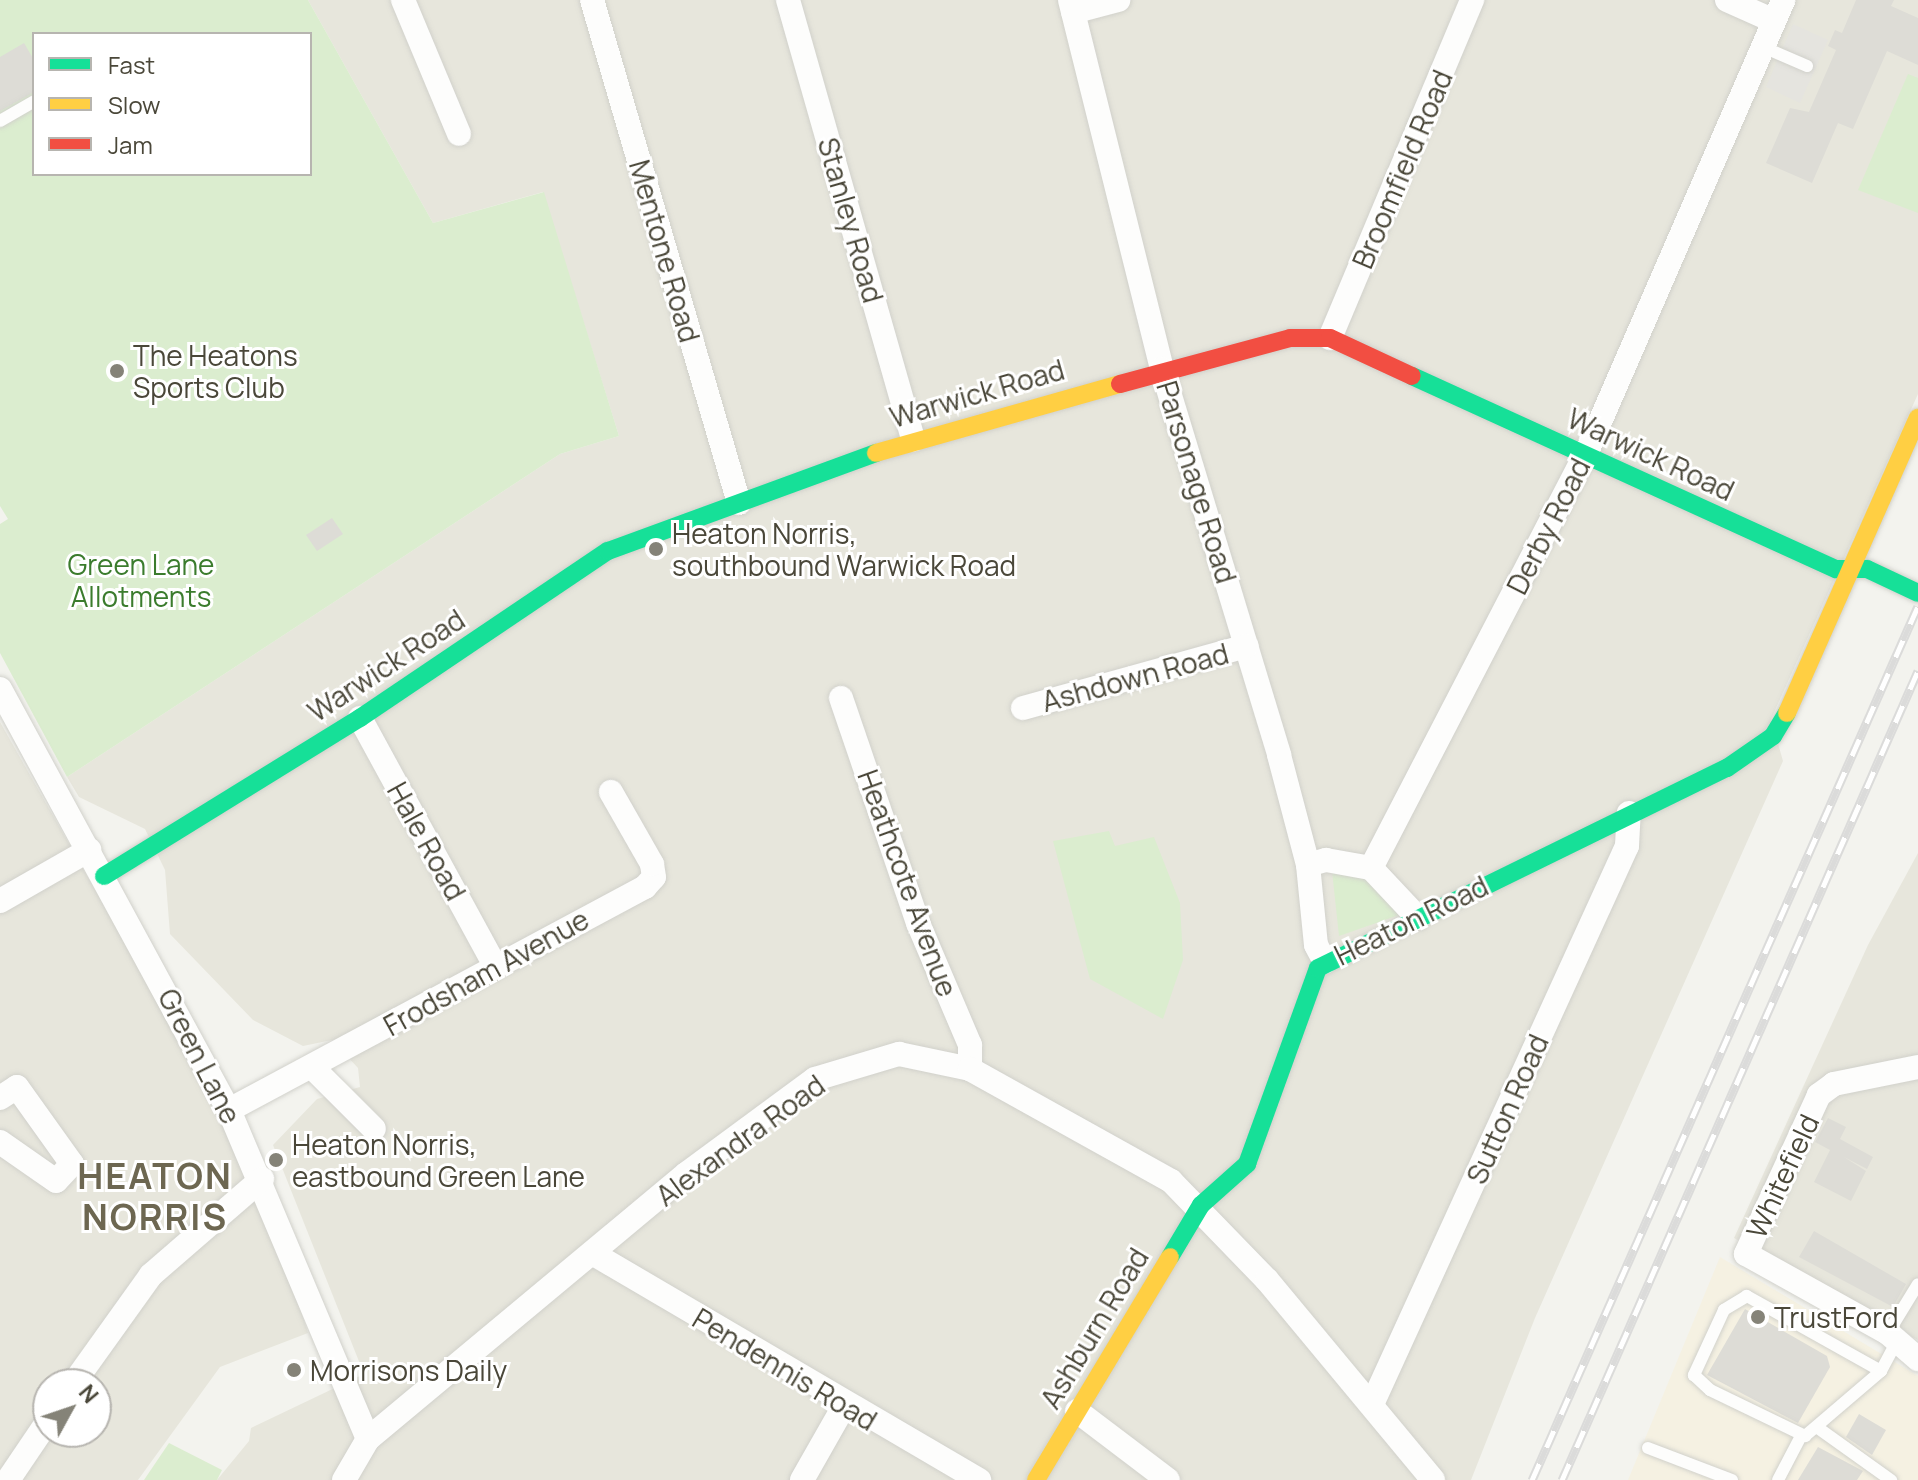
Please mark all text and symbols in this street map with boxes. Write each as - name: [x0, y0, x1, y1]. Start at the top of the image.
- legend: [32, 32, 312, 176]
- text: Fast: [108, 48, 155, 81]
- street label: Broomfield Road: [1345, 65, 1459, 273]
- text: Slow: [108, 88, 161, 121]
- text: Jam: [108, 128, 153, 161]
- street label: Stanley Road: [811, 134, 891, 306]
- street label: Mentone Road: [623, 156, 707, 346]
- place label: The Heatons Sports Club: [133, 338, 298, 404]
- street label: Warwick Road: [886, 352, 1068, 434]
- marker: The Heatons Sports Club: [108, 362, 126, 380]
- street label: Parsonage Road: [1150, 377, 1244, 587]
- street label: Warwick Road: [1562, 401, 1740, 507]
- street label: Derby Road: [1499, 453, 1597, 599]
- place label: Heaton Norris, southbound Warwick Road: [672, 516, 1016, 582]
- marker: Heaton Norris, southbound Warwick Road: [647, 540, 665, 558]
- park label: Green Lane Allotments: [68, 547, 214, 613]
- street label: Warwick Road: [301, 602, 471, 728]
- street label: Ashdown Road: [1038, 636, 1232, 718]
- street label: Heathcote Avenue: [851, 765, 965, 1001]
- street label: Hale Road: [381, 776, 473, 906]
- street label: Heaton Road: [1329, 868, 1493, 972]
- street label: Frodsham Avenue: [378, 902, 594, 1042]
- street label: Green Lane: [152, 983, 248, 1129]
- street label: Sutton Road: [1459, 1029, 1555, 1189]
- street label: Alexandra Road: [649, 1068, 831, 1212]
- street label: Whitefield: [1739, 1109, 1825, 1243]
- place label: Heaton Norris, eastbound Green Lane: [292, 1127, 585, 1193]
- marker: Heaton Norris, eastbound Green Lane: [267, 1151, 285, 1169]
- district label: HEATON NORRIS: [77, 1153, 233, 1238]
- street label: Ashburn Road: [1033, 1242, 1155, 1414]
- place label: TrustFord: [1774, 1300, 1899, 1334]
- street label: Pendennis Road: [687, 1301, 883, 1437]
- marker: TrustFord: [1749, 1308, 1767, 1326]
- place label: Morrisons Daily: [310, 1353, 507, 1387]
- marker: Morrisons Daily: [285, 1361, 303, 1379]
- north arrow: [32, 1368, 112, 1448]
- text: N: [72, 1378, 105, 1410]

